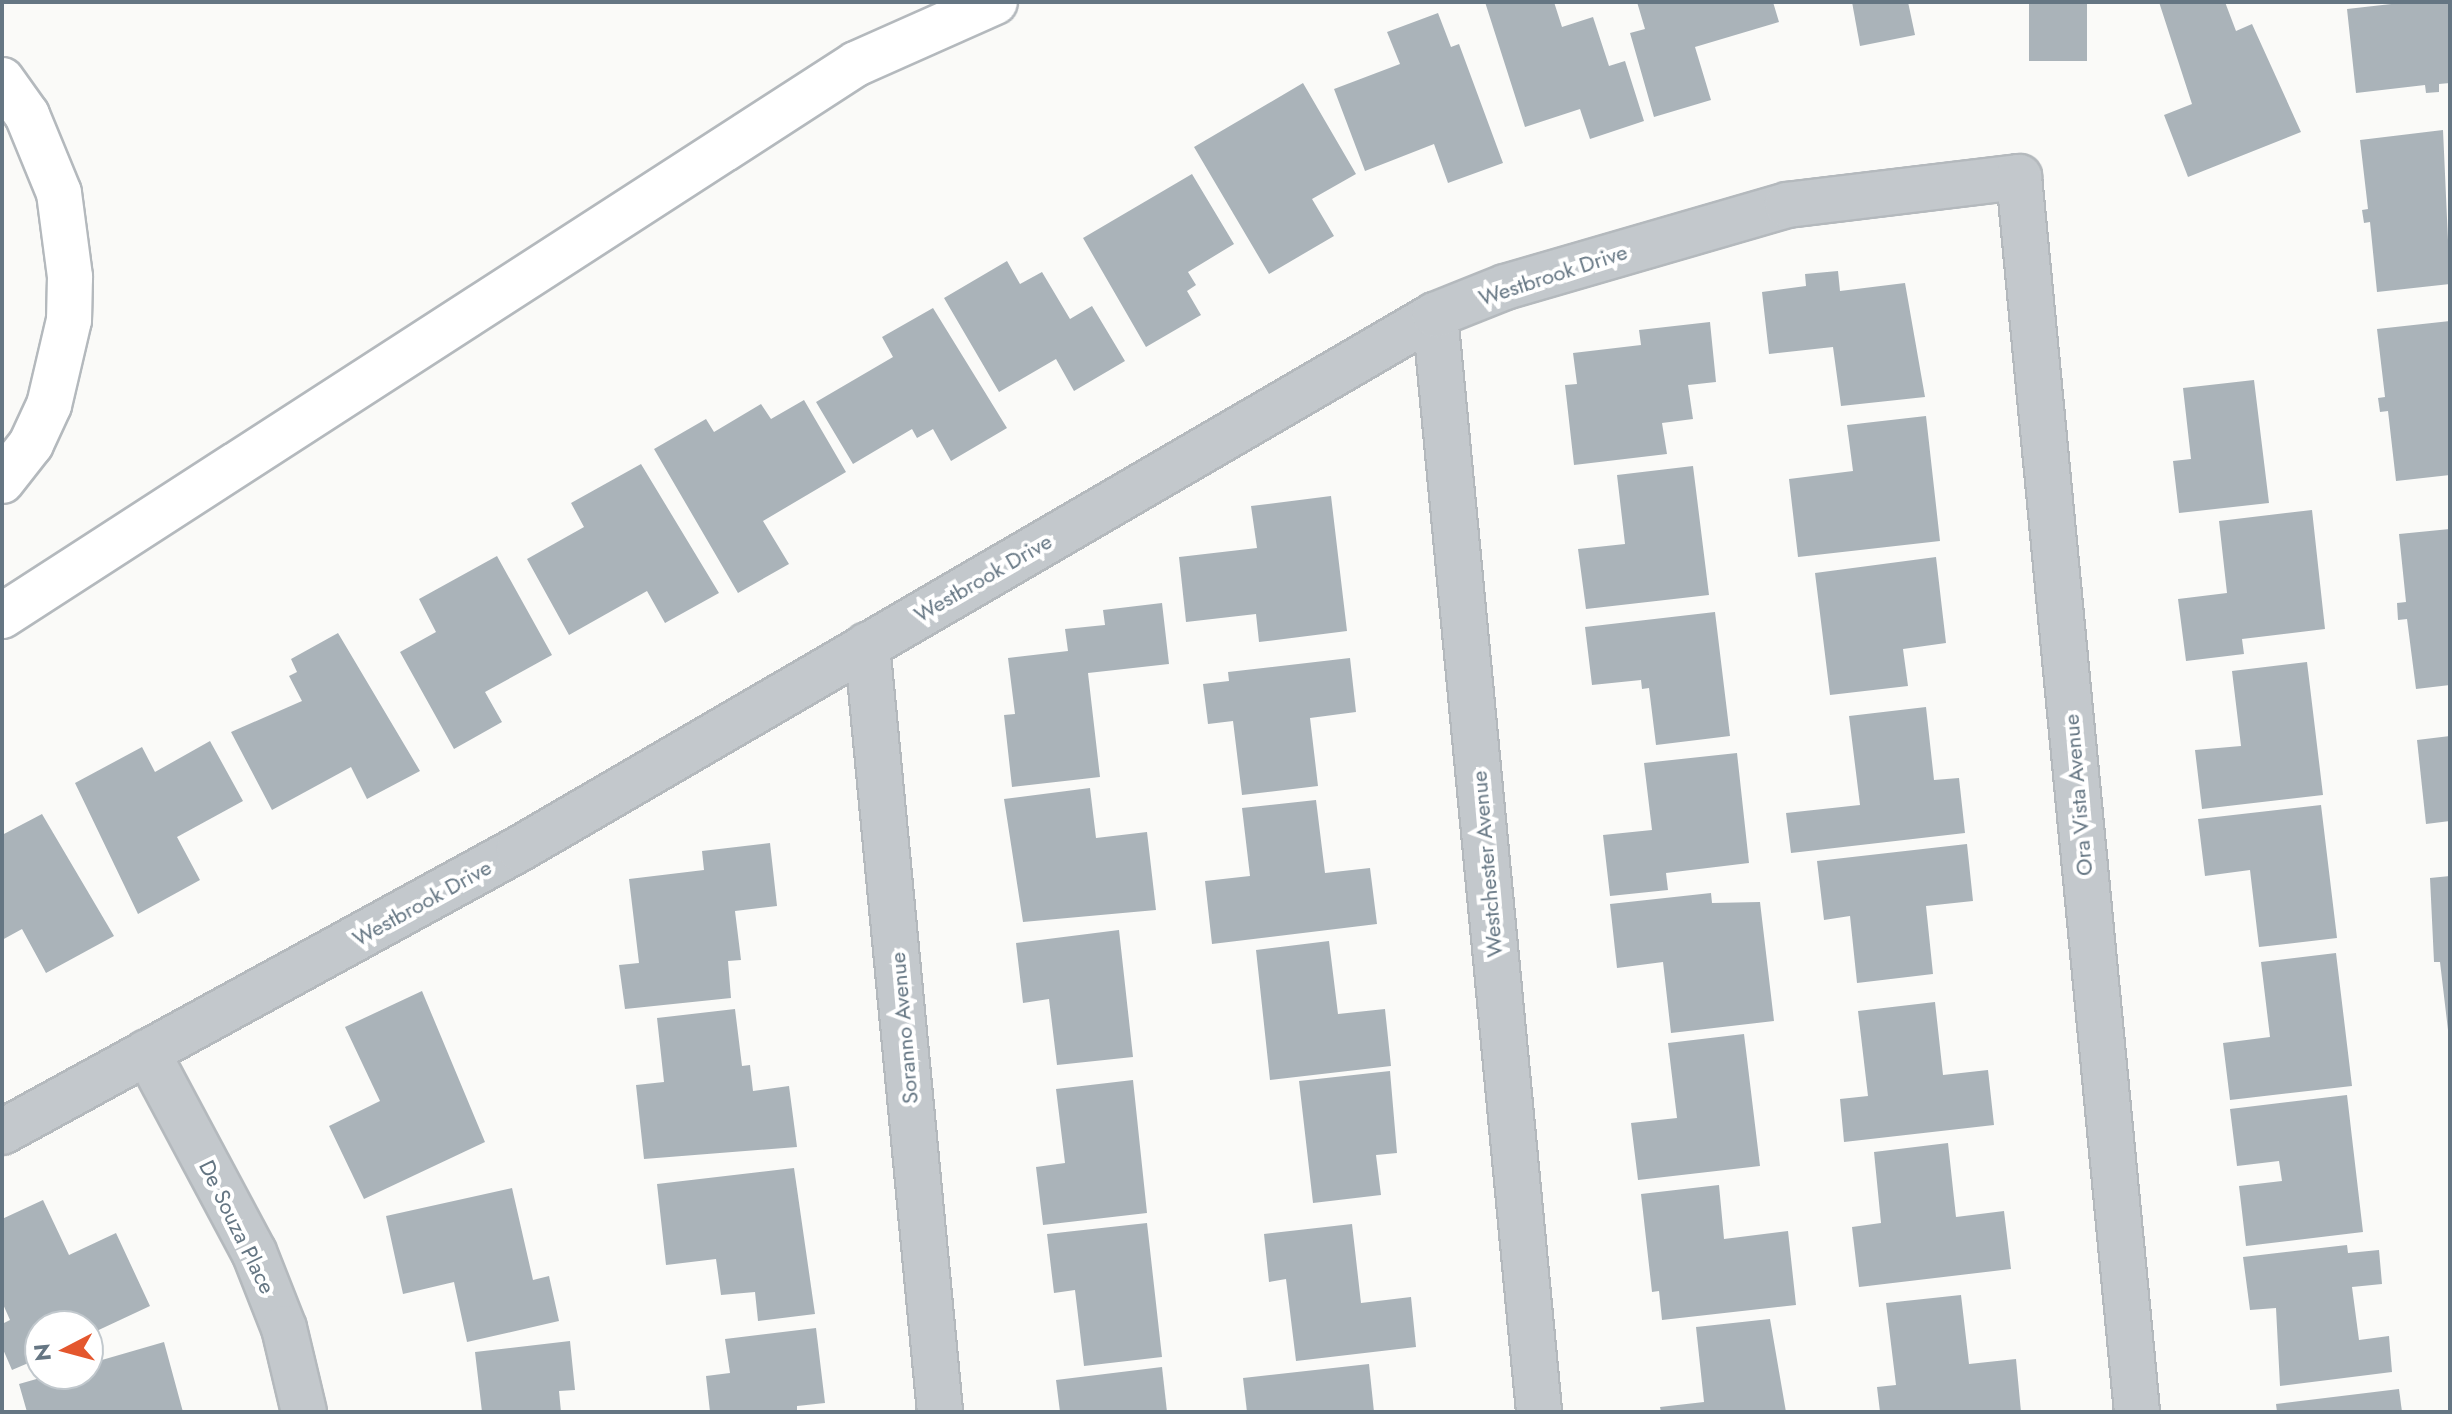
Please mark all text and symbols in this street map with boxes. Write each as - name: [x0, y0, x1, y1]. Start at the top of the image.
- street label: Westbrook Drive: [1475, 239, 1631, 311]
- street label: Westbrook Drive: [910, 528, 1056, 628]
- street label: Ora Vista Avenue: [2058, 713, 2098, 877]
- street label: Westchester Avenue: [1466, 770, 1508, 958]
- street label: Westbrook Drive: [348, 854, 496, 952]
- street label: Soranno Avenue: [884, 951, 924, 1105]
- street label: De Souza Place: [193, 1156, 281, 1298]
- north arrow: [24, 1310, 104, 1390]
- text: N: [25, 1342, 59, 1363]

